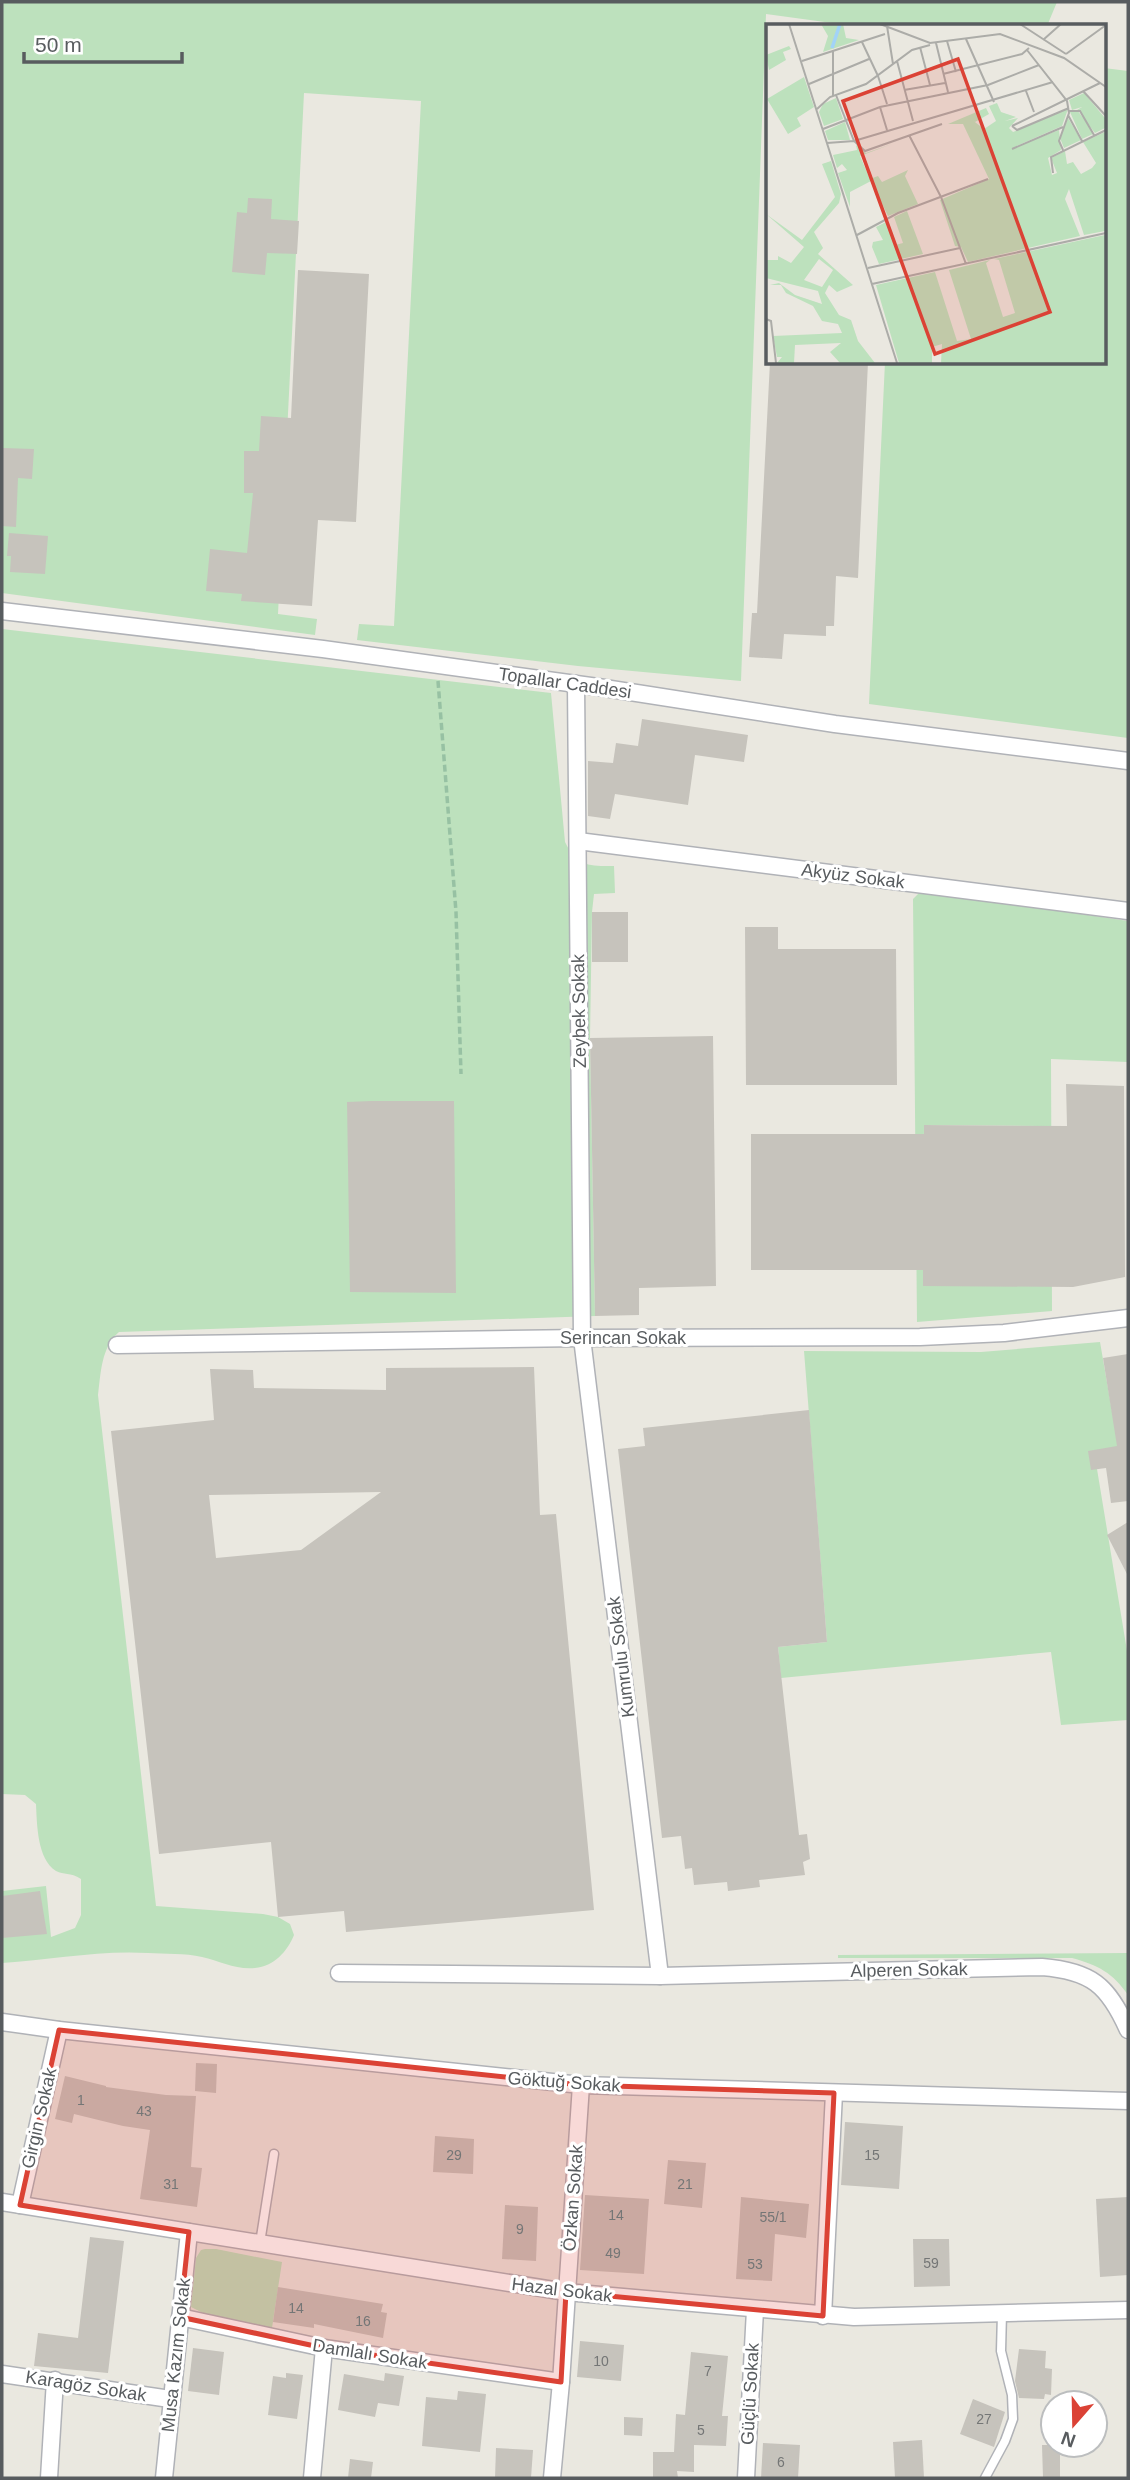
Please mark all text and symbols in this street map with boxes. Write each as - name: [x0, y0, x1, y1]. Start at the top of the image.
- scale bar: [24, 21, 182, 65]
- inset map: [766, 24, 1106, 364]
- text: 50 m: [35, 33, 82, 56]
- street label: Topallar Caddesi: [497, 664, 633, 702]
- street label: Akyüz Sokak: [800, 860, 907, 892]
- street label: Zeybek Sokak: [568, 953, 590, 1068]
- street label: Serincan Sokak: [560, 1328, 687, 1348]
- street label: Kumrulu Sokak: [604, 1594, 638, 1719]
- street label: Alperen Sokak: [850, 1959, 969, 1981]
- street label: Girgin Sokak: [18, 2065, 61, 2170]
- street label: Göktuğ Sokak: [507, 2068, 622, 2096]
- house number: 1: [77, 2092, 85, 2108]
- house number: 43: [136, 2103, 152, 2119]
- street label: Özkan Sokak: [559, 2143, 587, 2252]
- house number: 29: [446, 2147, 462, 2163]
- house number: 15: [864, 2147, 880, 2163]
- house number: 31: [163, 2176, 179, 2192]
- house number: 21: [677, 2176, 693, 2192]
- house number: 14: [608, 2207, 624, 2223]
- house number: 55/1: [759, 2209, 787, 2225]
- house number: 9: [516, 2221, 524, 2237]
- house number: 49: [605, 2245, 621, 2261]
- house number: 59: [923, 2255, 939, 2271]
- house number: 53: [747, 2256, 763, 2272]
- street label: Hazal Sokak: [511, 2274, 614, 2306]
- street label: Musa Kazım Sokak: [158, 2276, 194, 2433]
- house number: 14: [288, 2300, 304, 2316]
- house number: 16: [355, 2313, 371, 2329]
- street label: Damlalı Sokak: [311, 2335, 430, 2373]
- street label: Güçlü Sokak: [737, 2342, 763, 2445]
- house number: 10: [593, 2353, 609, 2369]
- house number: 7: [704, 2363, 712, 2379]
- street label: Karagöz Sokak: [24, 2367, 149, 2406]
- north arrow: [1039, 2389, 1109, 2459]
- house number: 27: [976, 2411, 992, 2427]
- house number: 5: [697, 2422, 705, 2438]
- text: N: [1058, 2427, 1078, 2452]
- house number: 6: [777, 2454, 785, 2470]

